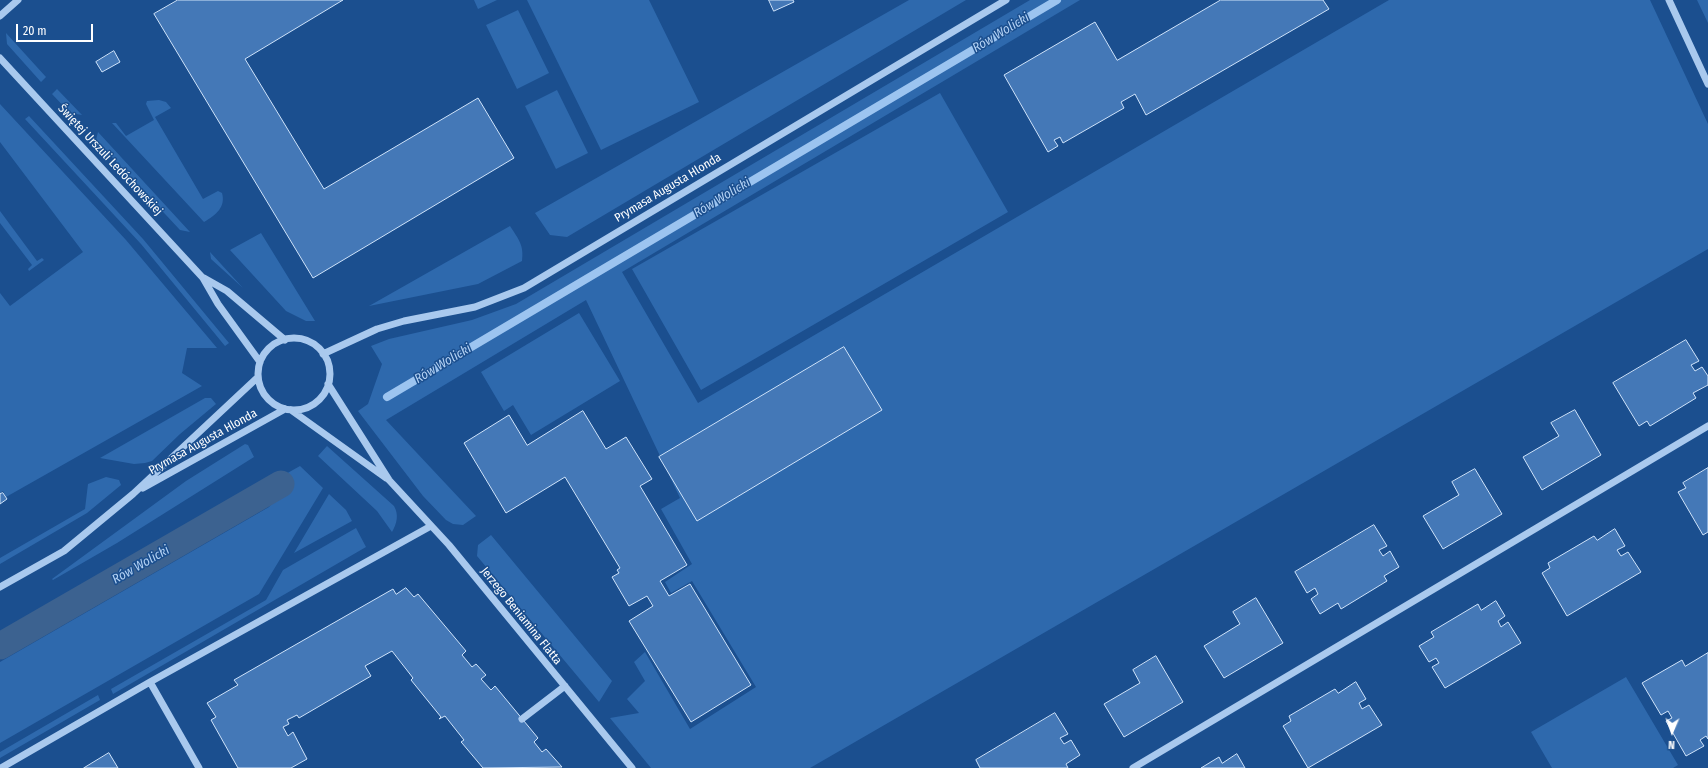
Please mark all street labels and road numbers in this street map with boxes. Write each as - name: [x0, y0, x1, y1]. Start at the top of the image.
- street label: Świętej Urszuli Ledóchowskiej: [55, 102, 165, 218]
- street label: Prymasa Augusta Hlonda: [612, 150, 724, 226]
- street label: Prymasa Augusta Hlonda: [146, 406, 260, 478]
- street label: Jerzego Beniamina Flatta: [477, 564, 565, 668]

